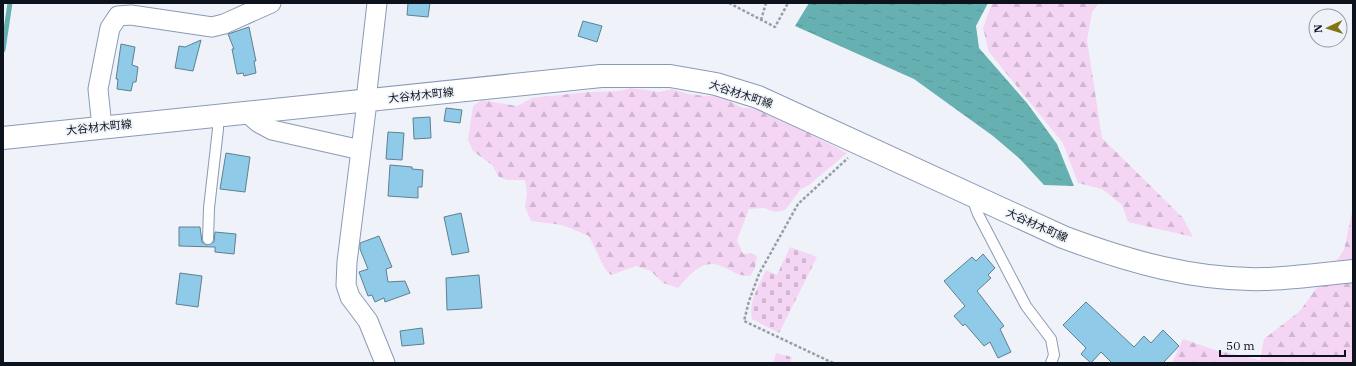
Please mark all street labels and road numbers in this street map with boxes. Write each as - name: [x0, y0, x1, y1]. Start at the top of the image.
- street label: 大谷材木町線: [707, 77, 775, 111]
- street label: 大谷材木町線: [387, 85, 455, 105]
- street label: 大谷材木町線: [65, 117, 133, 137]
- street label: 大谷材木町線: [1004, 205, 1070, 245]

